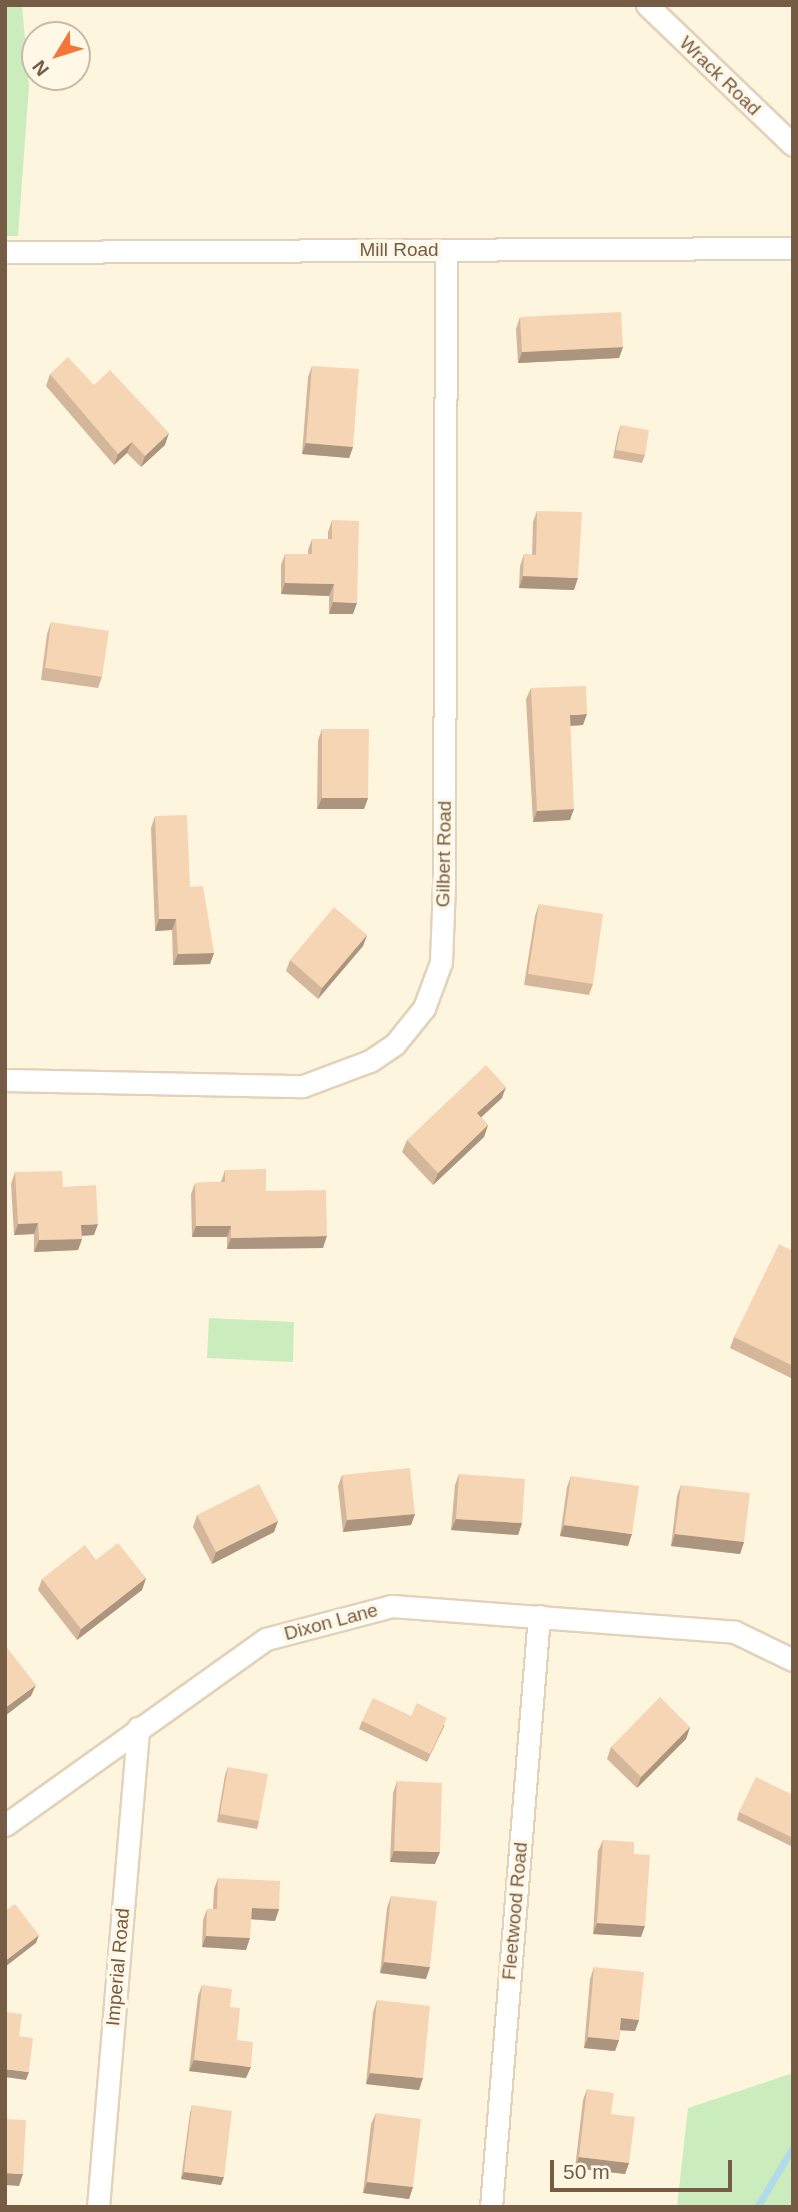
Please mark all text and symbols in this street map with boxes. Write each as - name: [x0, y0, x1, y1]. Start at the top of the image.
- north arrow: [21, 21, 91, 91]
- street label: Wrack Road: [675, 32, 765, 120]
- text: N: [28, 56, 53, 80]
- street label: Mill Road: [359, 239, 439, 261]
- street label: Gilbert Road: [432, 800, 456, 908]
- street label: Dixon Lane: [282, 1599, 380, 1645]
- street label: Fleetwood Road: [498, 1841, 532, 1981]
- street label: Imperial Road: [101, 1907, 135, 2027]
- scale bar: [553, 2146, 735, 2190]
- text: 50 m: [563, 2160, 610, 2183]

